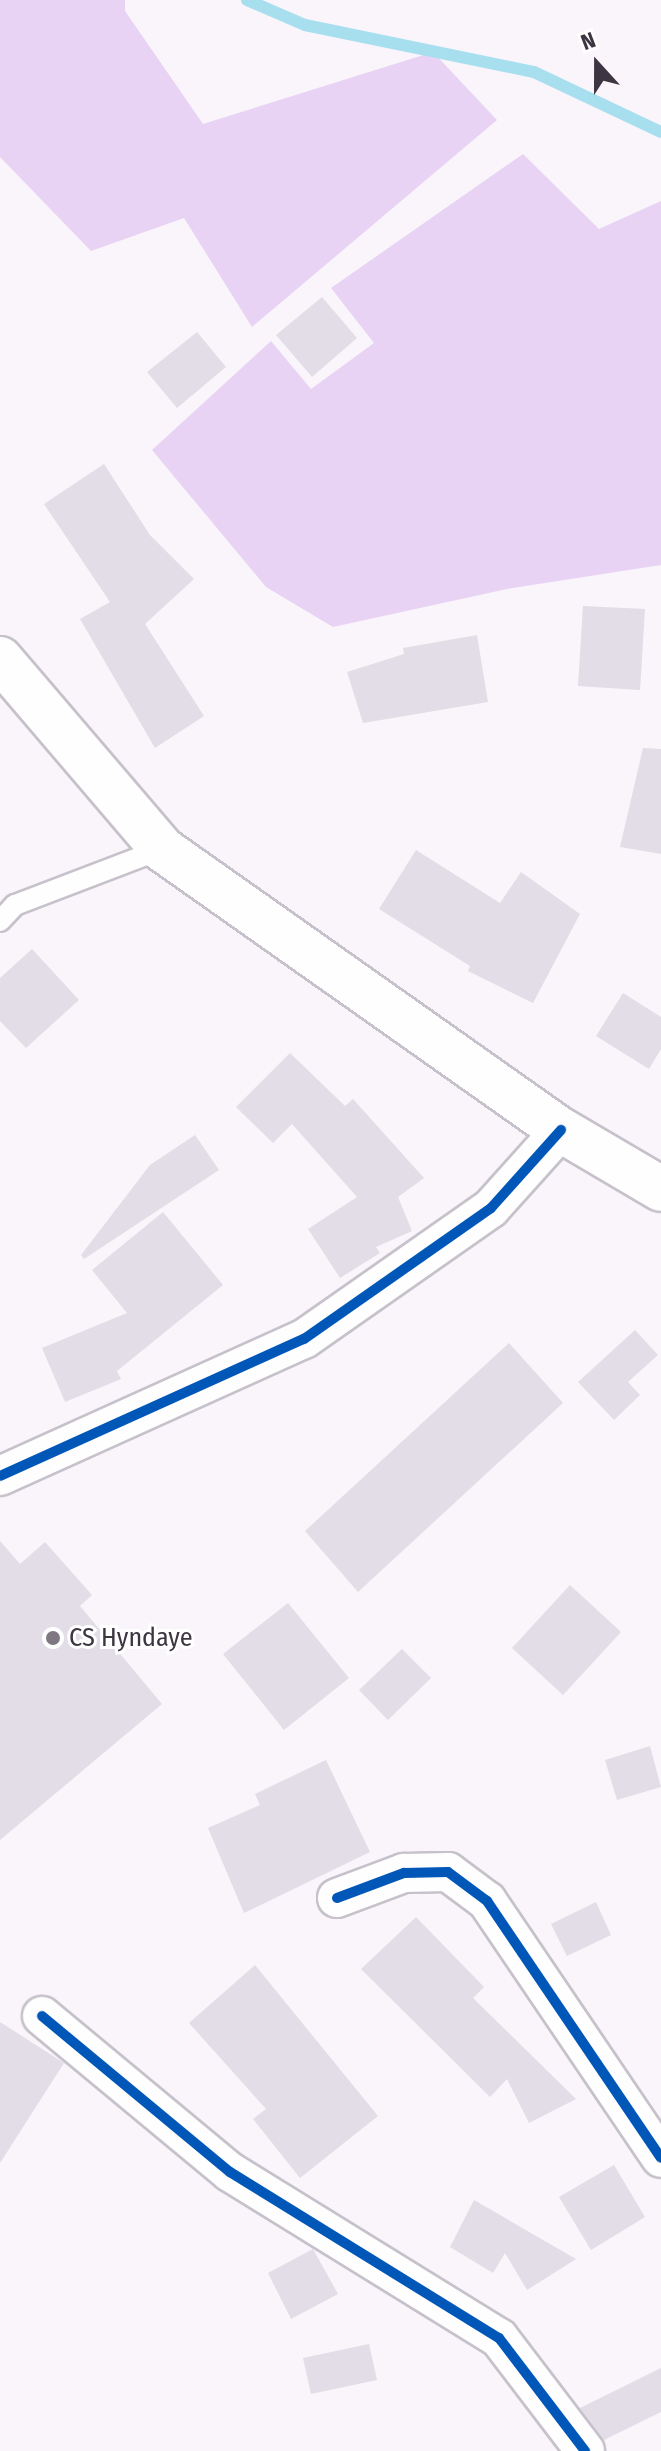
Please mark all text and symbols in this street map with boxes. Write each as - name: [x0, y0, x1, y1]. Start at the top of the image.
- north arrow: [557, 24, 637, 104]
- text: N: [577, 26, 599, 56]
- place label: CS Hyndaye: [69, 1622, 193, 1654]
- marker: CS Hyndaye: [44, 1629, 62, 1647]

